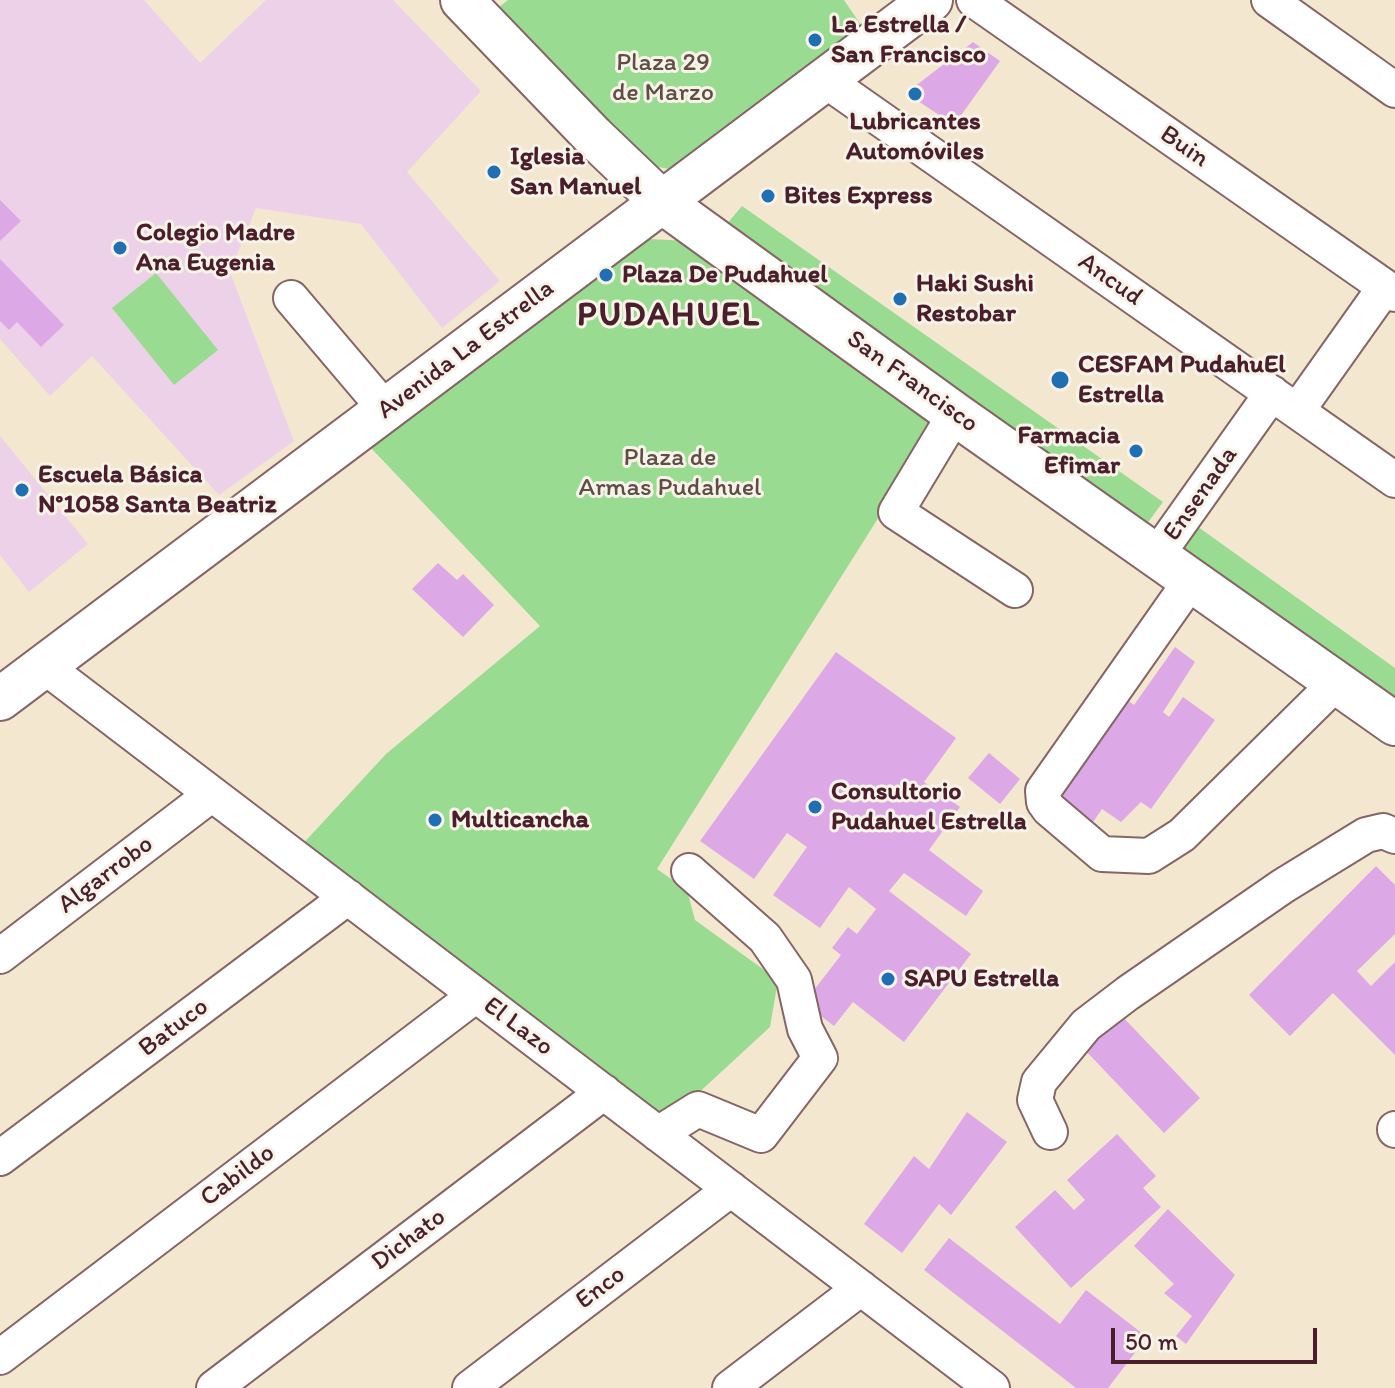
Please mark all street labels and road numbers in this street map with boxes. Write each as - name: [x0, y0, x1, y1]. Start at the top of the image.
- street label: Buin: [1154, 119, 1214, 175]
- street label: Ancud: [1072, 247, 1148, 313]
- street label: Avenida La Estrella: [372, 273, 560, 427]
- street label: San Francisco: [840, 324, 984, 440]
- street label: Ensenada: [1157, 441, 1245, 547]
- street label: Algarrobo: [52, 829, 160, 921]
- street label: El Lazo: [477, 991, 559, 1063]
- street label: Batuco: [133, 992, 215, 1064]
- street label: Cabildo: [195, 1138, 281, 1214]
- street label: Dichato: [366, 1202, 452, 1278]
- street label: Enco: [570, 1259, 632, 1317]

